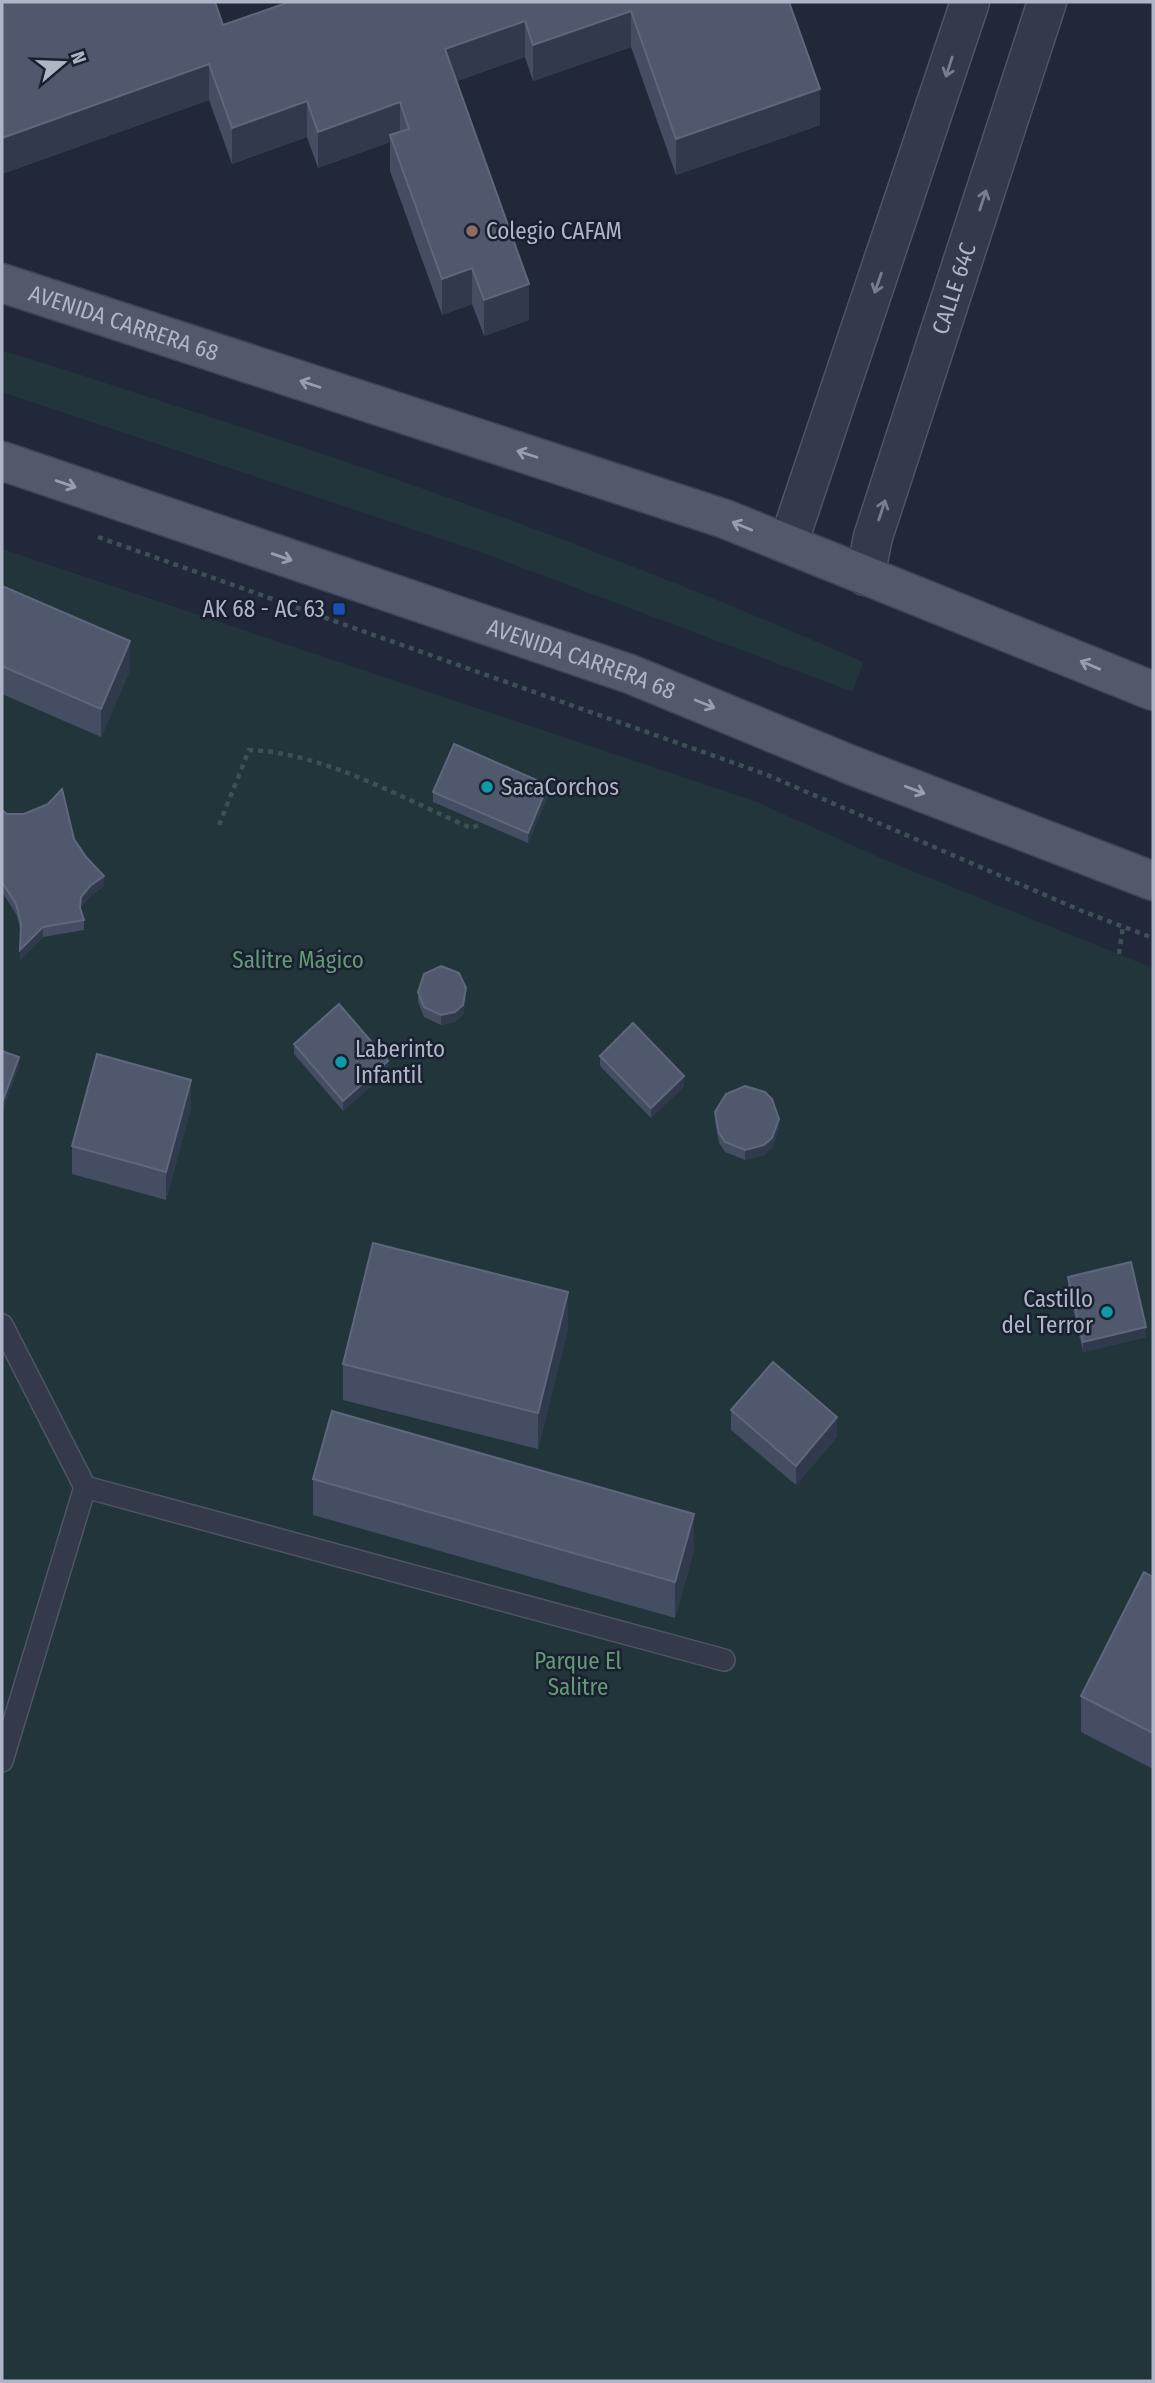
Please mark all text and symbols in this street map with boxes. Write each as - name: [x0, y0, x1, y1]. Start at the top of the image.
- north arrow: [28, 28, 98, 98]
- text: N: [66, 48, 91, 67]
- one-way arrow: [942, 55, 954, 77]
- one-way arrow: [978, 190, 990, 212]
- place label: Colegio CAFAM: [486, 217, 622, 245]
- marker: Colegio CAFAM: [464, 223, 480, 239]
- street label: CALLE 64C: [926, 239, 982, 338]
- one-way arrow: [871, 271, 883, 293]
- street label: AVENIDA CARRERA 68: [25, 279, 222, 367]
- one-way arrow: [300, 376, 322, 389]
- one-way arrow: [516, 446, 538, 459]
- one-way arrow: [55, 479, 77, 491]
- one-way arrow: [877, 499, 890, 521]
- one-way arrow: [732, 519, 754, 532]
- one-way arrow: [270, 551, 292, 564]
- place label: AK 68 - AC 63: [203, 595, 325, 623]
- marker: AK 68 - AC 63: [331, 601, 347, 617]
- street label: AVENIDA CARRERA 68: [483, 613, 679, 705]
- one-way arrow: [1080, 658, 1102, 671]
- one-way arrow: [693, 698, 715, 711]
- place label: SacaCorchos: [501, 773, 619, 801]
- marker: SacaCorchos: [479, 779, 495, 795]
- one-way arrow: [904, 784, 926, 797]
- park label: Salitre Mágico: [232, 946, 364, 974]
- place label: Laberinto Infantil: [355, 1035, 445, 1089]
- marker: Laberinto Infantil: [333, 1054, 349, 1070]
- place label: Castillo del Terror: [1002, 1285, 1093, 1339]
- marker: Castillo del Terror: [1099, 1304, 1115, 1320]
- park label: Parque El Salitre: [534, 1647, 622, 1701]

